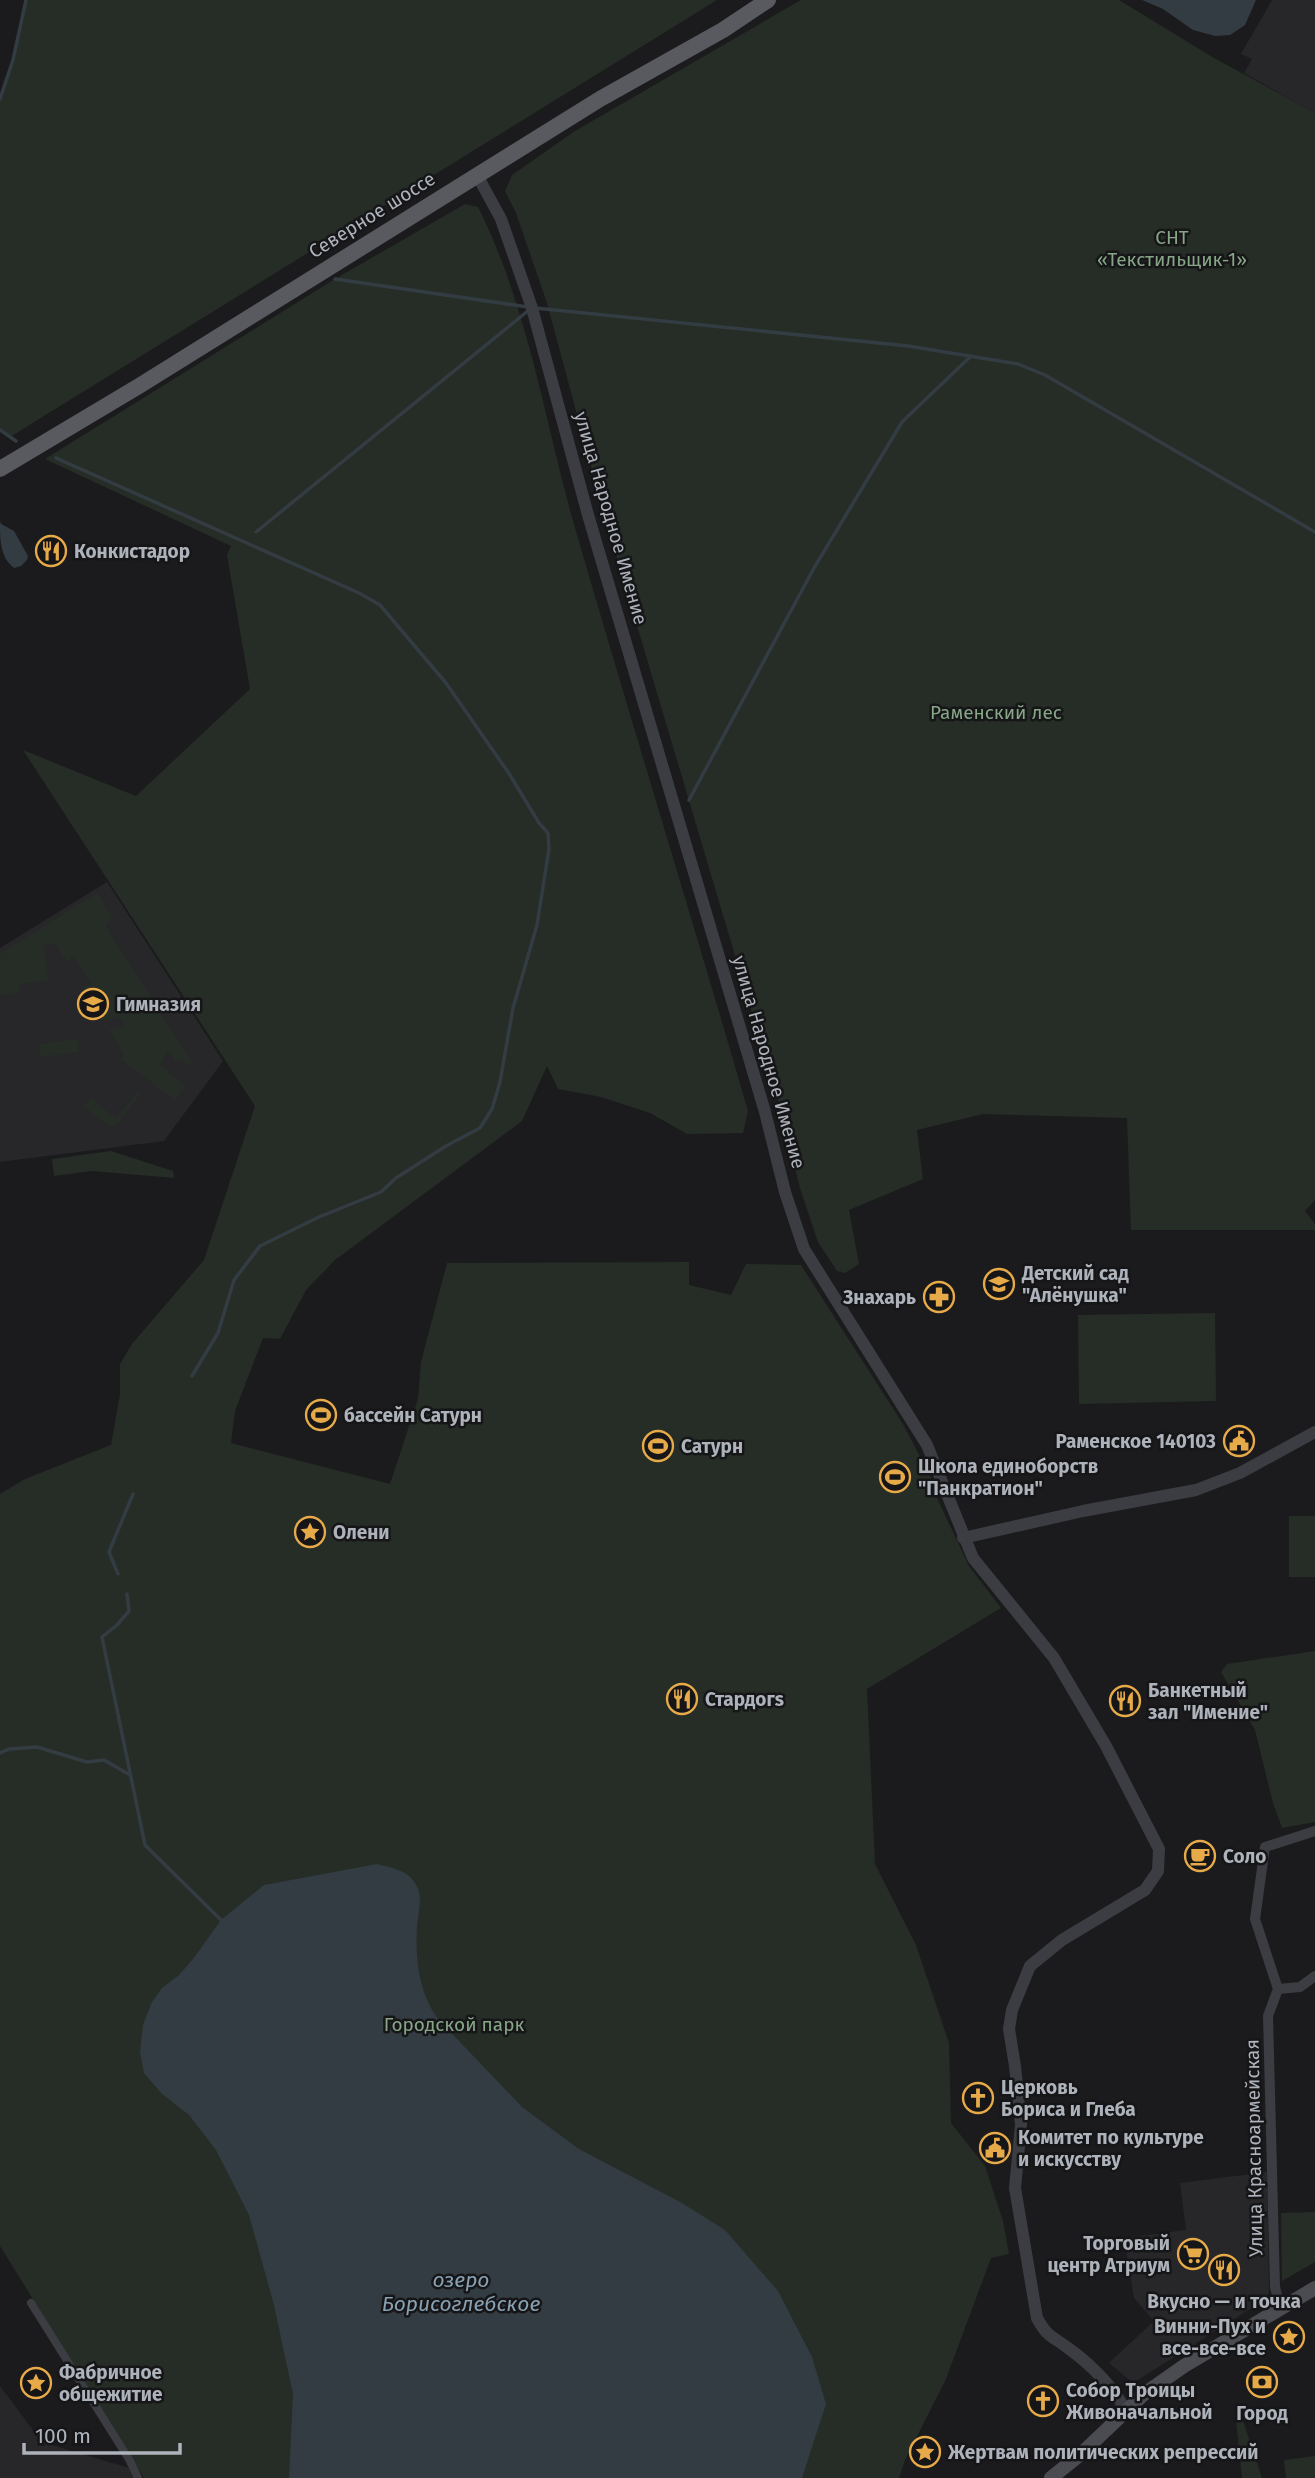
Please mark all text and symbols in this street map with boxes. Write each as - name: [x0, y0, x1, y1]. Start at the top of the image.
- street label: Северное шоссе: [305, 167, 439, 263]
- park label: СНТ «Текстильщик-1»: [1097, 226, 1247, 271]
- street label: улица Народное Имение: [570, 409, 652, 627]
- restaurant icon: Конкистадор: [34, 534, 68, 568]
- place label: Конкистадор: [74, 540, 190, 563]
- park label: Раменский лес: [930, 701, 1062, 724]
- street label: улица Народное Имение: [728, 953, 810, 1171]
- school or university icon: Гимназия: [76, 987, 110, 1021]
- place label: Гимназия: [116, 993, 201, 1016]
- place label: Детский сад "Алёнушка": [1021, 1262, 1129, 1307]
- school or university icon: Детский сад "Алёнушка": [982, 1267, 1016, 1301]
- pharmacy icon: Знахарь: [922, 1280, 956, 1314]
- place label: Знахарь: [842, 1286, 916, 1309]
- sports icon: бассейн Сатурн: [304, 1398, 338, 1432]
- place label: бассейн Сатурн: [344, 1404, 482, 1427]
- public building icon: Раменское 140103: [1222, 1424, 1256, 1458]
- sports icon: Сатурн: [641, 1429, 675, 1463]
- place label: Раменское 140103: [1056, 1430, 1216, 1453]
- place label: Сатурн: [681, 1435, 743, 1458]
- place label: Школа единоборств "Панкратион": [918, 1455, 1098, 1500]
- sports icon: Школа единоборств "Панкратион": [878, 1460, 912, 1494]
- place icon: Олени: [293, 1515, 327, 1549]
- place label: Олени: [333, 1521, 390, 1544]
- place label: Банкетный зал "Имение": [1148, 1679, 1268, 1724]
- restaurant icon: Стардогs: [665, 1682, 699, 1716]
- restaurant icon: Банкетный зал "Имение": [1108, 1684, 1142, 1718]
- place label: Стардогs: [705, 1688, 784, 1711]
- cafe icon: Соло: [1183, 1839, 1217, 1873]
- place label: Соло: [1223, 1845, 1266, 1868]
- park label: Городской парк: [384, 2013, 524, 2036]
- street label: Улица Красноармейская: [1241, 2039, 1267, 2257]
- place label: Церковь Бориса и Глеба: [1001, 2076, 1136, 2121]
- church icon: Церковь Бориса и Глеба: [961, 2081, 995, 2115]
- place label: Комитет по культуре и искусству: [1018, 2126, 1204, 2171]
- public building icon: Комитет по культуре и искусству: [978, 2131, 1012, 2165]
- place label: Торговый центр Атриум: [1047, 2232, 1170, 2277]
- supermarket icon: Торговый центр Атриум: [1176, 2237, 1210, 2271]
- restaurant icon: Вкусно — и точка: [1207, 2253, 1241, 2287]
- water label: озеро Борисоглебское: [382, 2267, 540, 2317]
- place label: Вкусно — и точка: [1147, 2290, 1301, 2313]
- place label: Винни-Пух и все-все-все: [1154, 2315, 1266, 2360]
- place icon: Винни-Пух и все-все-все: [1272, 2320, 1306, 2354]
- place label: Фабричное общежитие: [59, 2361, 163, 2406]
- bank icon: Город: [1245, 2365, 1279, 2399]
- place icon: Фабричное общежитие: [19, 2366, 53, 2400]
- place label: Собор Троицы Живоначальной: [1065, 2379, 1213, 2424]
- church icon: Собор Троицы Живоначальной: [1026, 2384, 1060, 2418]
- place label: Город: [1236, 2402, 1288, 2425]
- scale bar: [24, 2412, 180, 2456]
- text: 100 m: [35, 2423, 91, 2449]
- place icon: Жертвам политических репрессий: [908, 2435, 942, 2469]
- place label: Жертвам политических репрессий: [947, 2441, 1258, 2464]

